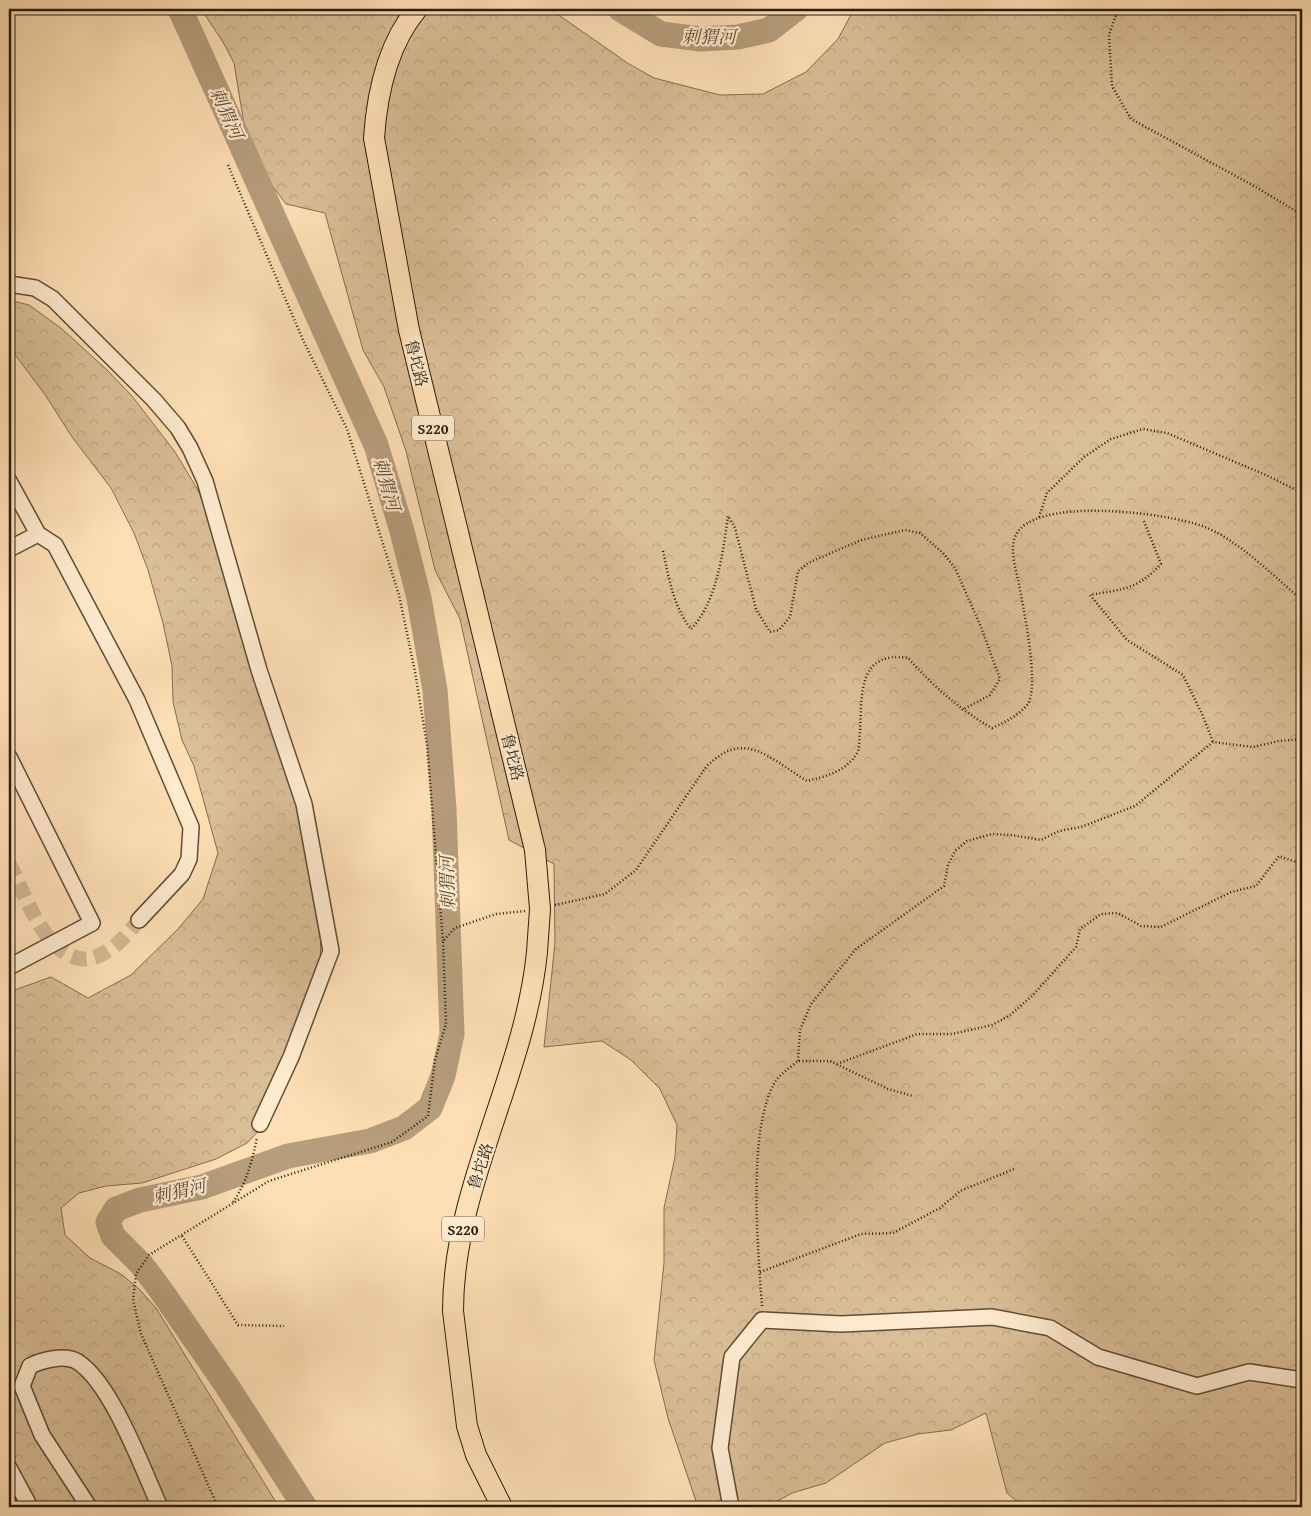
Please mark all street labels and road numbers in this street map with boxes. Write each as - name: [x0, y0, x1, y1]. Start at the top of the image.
- street label: 鲁坨路: [400, 337, 434, 389]
- road number: S220: [412, 416, 454, 440]
- street label: 鲁坨路: [496, 731, 530, 783]
- street label: 鲁坨路: [461, 1139, 499, 1193]
- road number: S220: [442, 1216, 484, 1242]

